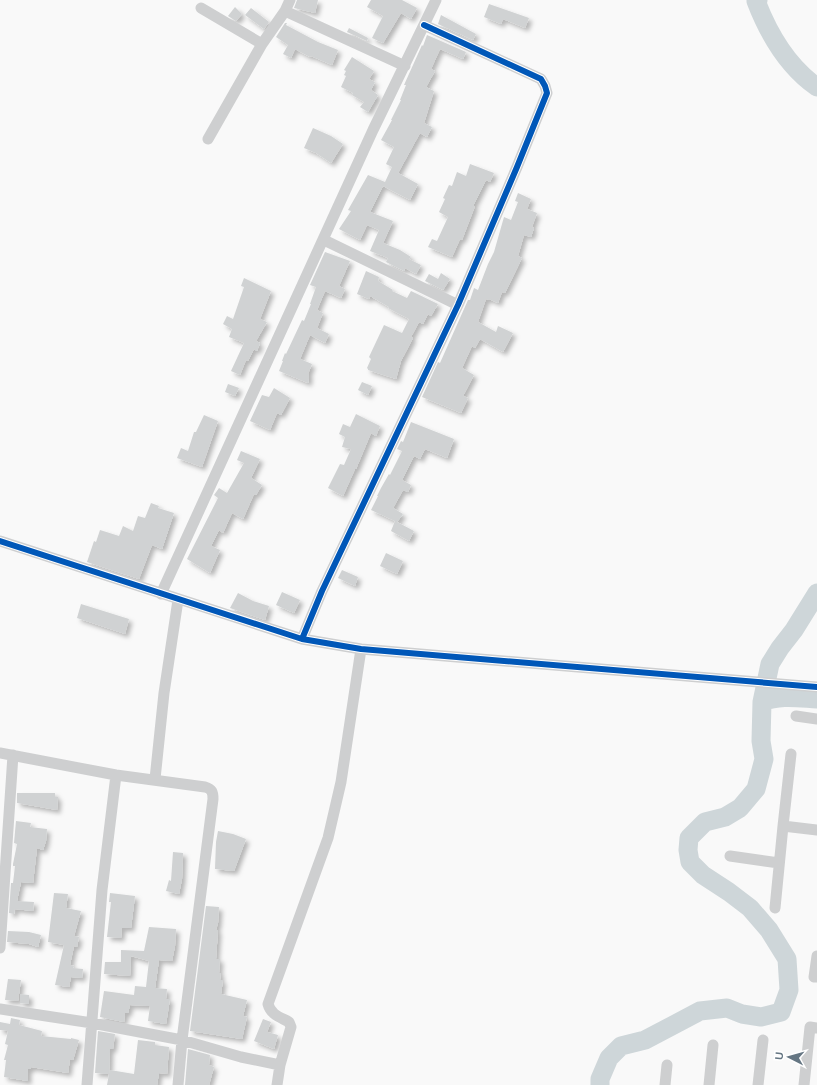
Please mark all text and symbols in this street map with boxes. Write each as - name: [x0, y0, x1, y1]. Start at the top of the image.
- north arrow: [769, 1037, 809, 1077]
- text: U: [773, 1051, 785, 1061]

